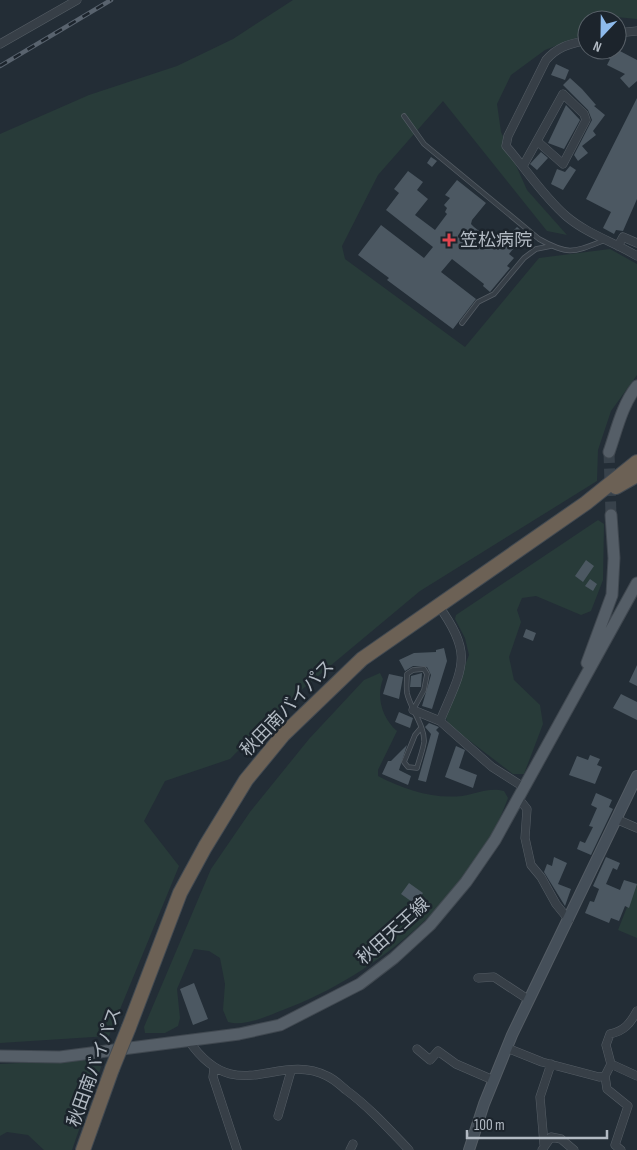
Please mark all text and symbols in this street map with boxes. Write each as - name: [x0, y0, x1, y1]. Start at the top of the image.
- north arrow: [577, 10, 627, 60]
- text: N: [591, 37, 604, 56]
- place label: 笠松病院: [460, 230, 532, 251]
- marker: 笠松病院: [442, 233, 456, 247]
- street label: 秋田南バイパス: [236, 656, 339, 761]
- street label: 秋田天王線: [353, 893, 434, 969]
- street label: 秋田南バイパス: [63, 1005, 126, 1130]
- scale bar: [467, 1108, 607, 1140]
- text: 100 m: [474, 1116, 505, 1135]

